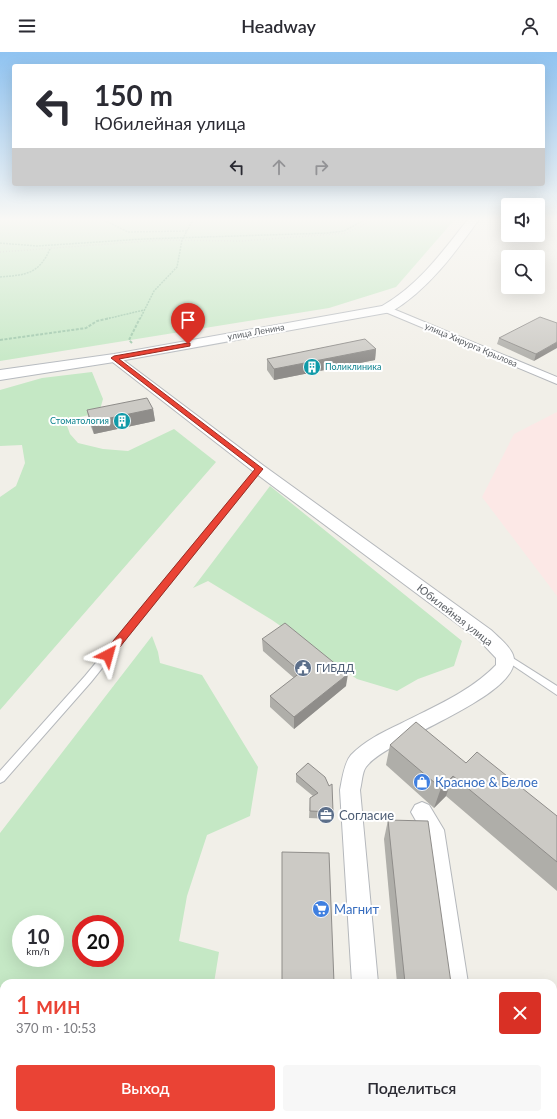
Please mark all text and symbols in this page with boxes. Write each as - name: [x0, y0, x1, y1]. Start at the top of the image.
- icon: menu: [16, 15, 38, 37]
- text: Headway: [241, 15, 316, 37]
- icon: person: [519, 15, 541, 37]
- text: 150 m: [94, 78, 173, 112]
- icon: left: [28, 80, 80, 132]
- text: Юбилейная улица: [94, 112, 246, 134]
- icon: left: [226, 156, 248, 178]
- icon: ahead: [268, 156, 290, 178]
- icon: right: [310, 156, 332, 178]
- map controls: [501, 198, 545, 294]
- button: sound: [501, 198, 545, 242]
- button: search: [501, 250, 545, 294]
- pin: [171, 303, 205, 344]
- icon: arrive: [177, 309, 199, 331]
- street label: улица Хирурга Крылова: [423, 320, 519, 369]
- street label: улица Ленина: [226, 321, 285, 342]
- building icon: Поликлиника: [302, 357, 322, 377]
- place label: Поликлиника: [325, 361, 381, 372]
- building icon: Стоматология: [112, 411, 132, 431]
- place label: Стоматология: [50, 415, 109, 426]
- street label: Юбилейная улица: [415, 581, 496, 648]
- position arrow: [87, 634, 129, 676]
- public building icon: ГИБДД: [293, 658, 313, 678]
- place label: ГИБДД: [316, 661, 355, 674]
- shop icon: Красное & Белое: [412, 772, 432, 792]
- place label: Красное & Белое: [435, 774, 538, 790]
- office icon: Согласие: [316, 805, 336, 825]
- place label: Согласие: [339, 807, 394, 823]
- supermarket icon: Магнит: [311, 899, 331, 919]
- place label: Магнит: [334, 901, 380, 917]
- speed limit sign: 20: [72, 915, 124, 967]
- text: 10: [26, 924, 50, 948]
- text: km/h: [26, 945, 50, 957]
- text: 1 мин: [16, 990, 80, 1019]
- button: close: [499, 992, 541, 1034]
- text: 370 m · 10:53: [16, 1020, 96, 1036]
- button: Выход: [16, 1065, 275, 1111]
- button: Поделиться: [283, 1065, 541, 1111]

